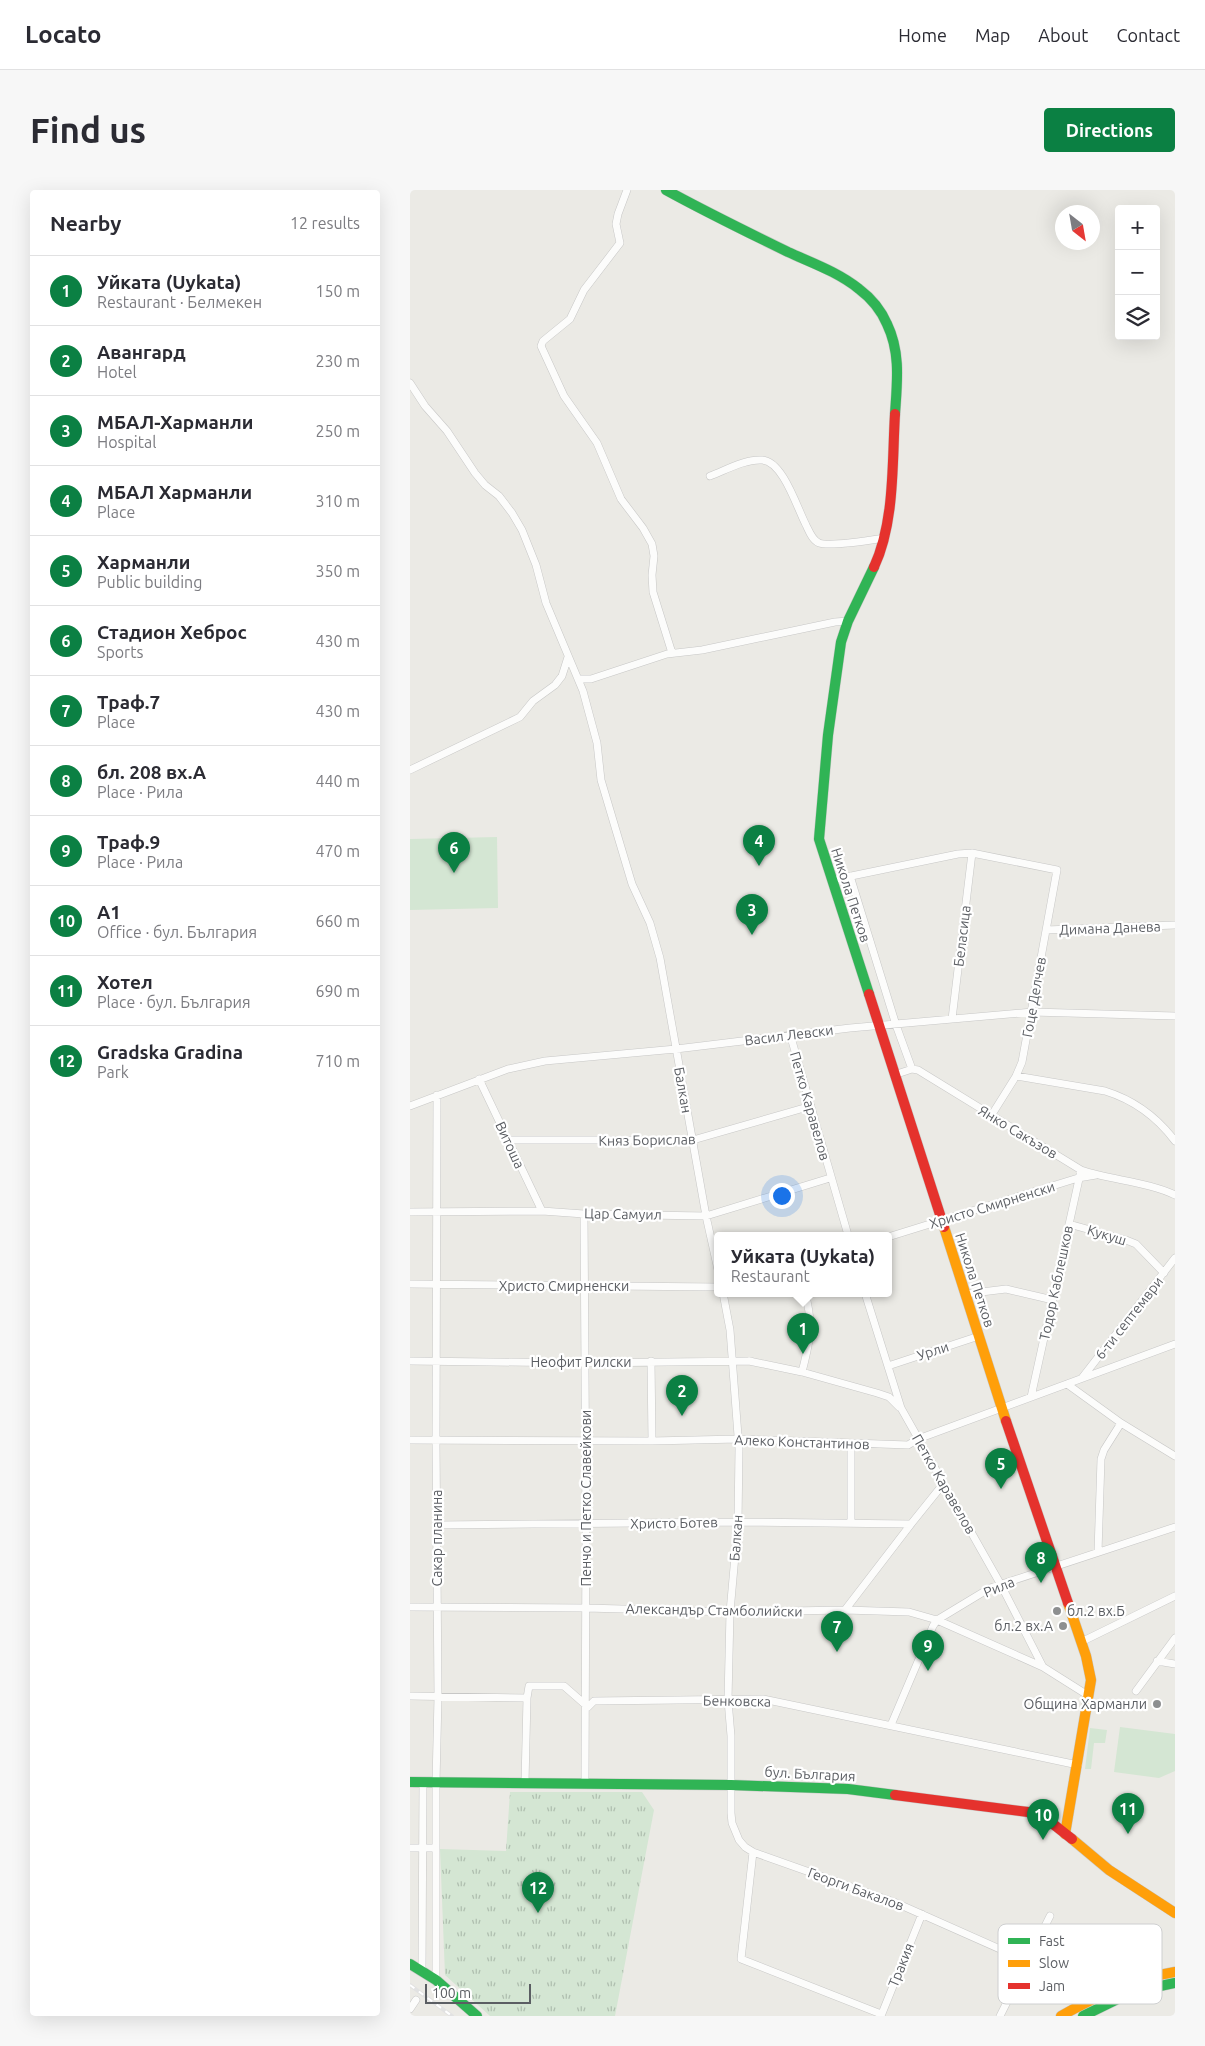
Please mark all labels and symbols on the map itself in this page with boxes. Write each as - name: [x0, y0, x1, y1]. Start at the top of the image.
- north arrow: [1055, 205, 1100, 250]
- pin: 4: [743, 825, 775, 866]
- pin: 6: [438, 832, 470, 873]
- street label: Никола Петков: [828, 846, 874, 944]
- pin: 3: [736, 894, 768, 935]
- street label: Беласица: [950, 904, 974, 968]
- street label: Димана Данева: [1059, 918, 1161, 938]
- street label: Гоце Делчев: [1019, 956, 1049, 1038]
- street label: Васил Левски: [744, 1022, 834, 1048]
- street label: Петко Каравелов: [787, 1050, 833, 1162]
- street label: Балкан: [671, 1066, 695, 1114]
- street label: Янко Сакъзов: [976, 1102, 1060, 1162]
- street label: Витоша: [492, 1119, 528, 1171]
- street label: Княз Борислав: [598, 1131, 696, 1149]
- street label: Христо Смирненски: [927, 1178, 1057, 1232]
- your location: [769, 1183, 795, 1209]
- street label: Цар Самуил: [584, 1205, 662, 1223]
- street label: Кукуш: [1085, 1221, 1129, 1249]
- street label: Тодор Каблешков: [1036, 1224, 1076, 1342]
- street label: Никола Петков: [952, 1231, 998, 1329]
- street label: 6-ти септември: [1092, 1274, 1166, 1362]
- street label: Христо Смирненски: [499, 1278, 629, 1294]
- pin: 1: [787, 1313, 819, 1354]
- street label: Урли: [915, 1338, 951, 1364]
- street label: Неофит Рилски: [531, 1354, 631, 1370]
- pin: 2: [666, 1375, 698, 1416]
- street label: Пенчо и Петко Славейкови: [578, 1410, 594, 1586]
- street label: Петко Каравелов: [909, 1431, 979, 1537]
- street label: Алеко Константинов: [734, 1432, 870, 1452]
- pin: 5: [985, 1448, 1017, 1489]
- street label: Сакар планина: [429, 1490, 445, 1586]
- street label: Христо Ботев: [630, 1514, 718, 1532]
- street label: Балкан: [726, 1514, 746, 1562]
- pin: 8: [1025, 1542, 1057, 1583]
- street label: Рила: [981, 1574, 1017, 1600]
- street label: Александър Стамболийски: [625, 1600, 803, 1620]
- place label: бл.2 вх.Б: [1067, 1603, 1125, 1619]
- marker: бл.2 вх.Б: [1051, 1605, 1063, 1617]
- pin: 7: [821, 1611, 853, 1652]
- place label: бл.2 вх.А: [994, 1618, 1053, 1634]
- marker: бл.2 вх.А: [1057, 1620, 1069, 1632]
- pin: 9: [912, 1630, 944, 1671]
- street label: Бенковска: [703, 1692, 771, 1710]
- place label: Община Харманли: [1024, 1696, 1147, 1712]
- marker: Община Харманли: [1151, 1698, 1163, 1710]
- street label: бул. България: [764, 1764, 856, 1784]
- pin: 11: [1112, 1793, 1144, 1834]
- pin: 10: [1027, 1799, 1059, 1840]
- street label: Георги Бакалов: [806, 1864, 906, 1914]
- pin: 12: [522, 1872, 554, 1913]
- legend: [998, 1924, 1162, 2004]
- text: Fast: [1039, 1933, 1065, 1949]
- street label: Тракия: [885, 1941, 917, 1989]
- text: Slow: [1039, 1955, 1069, 1971]
- text: Jam: [1039, 1978, 1065, 1994]
- scale bar: [425, 1981, 531, 2004]

